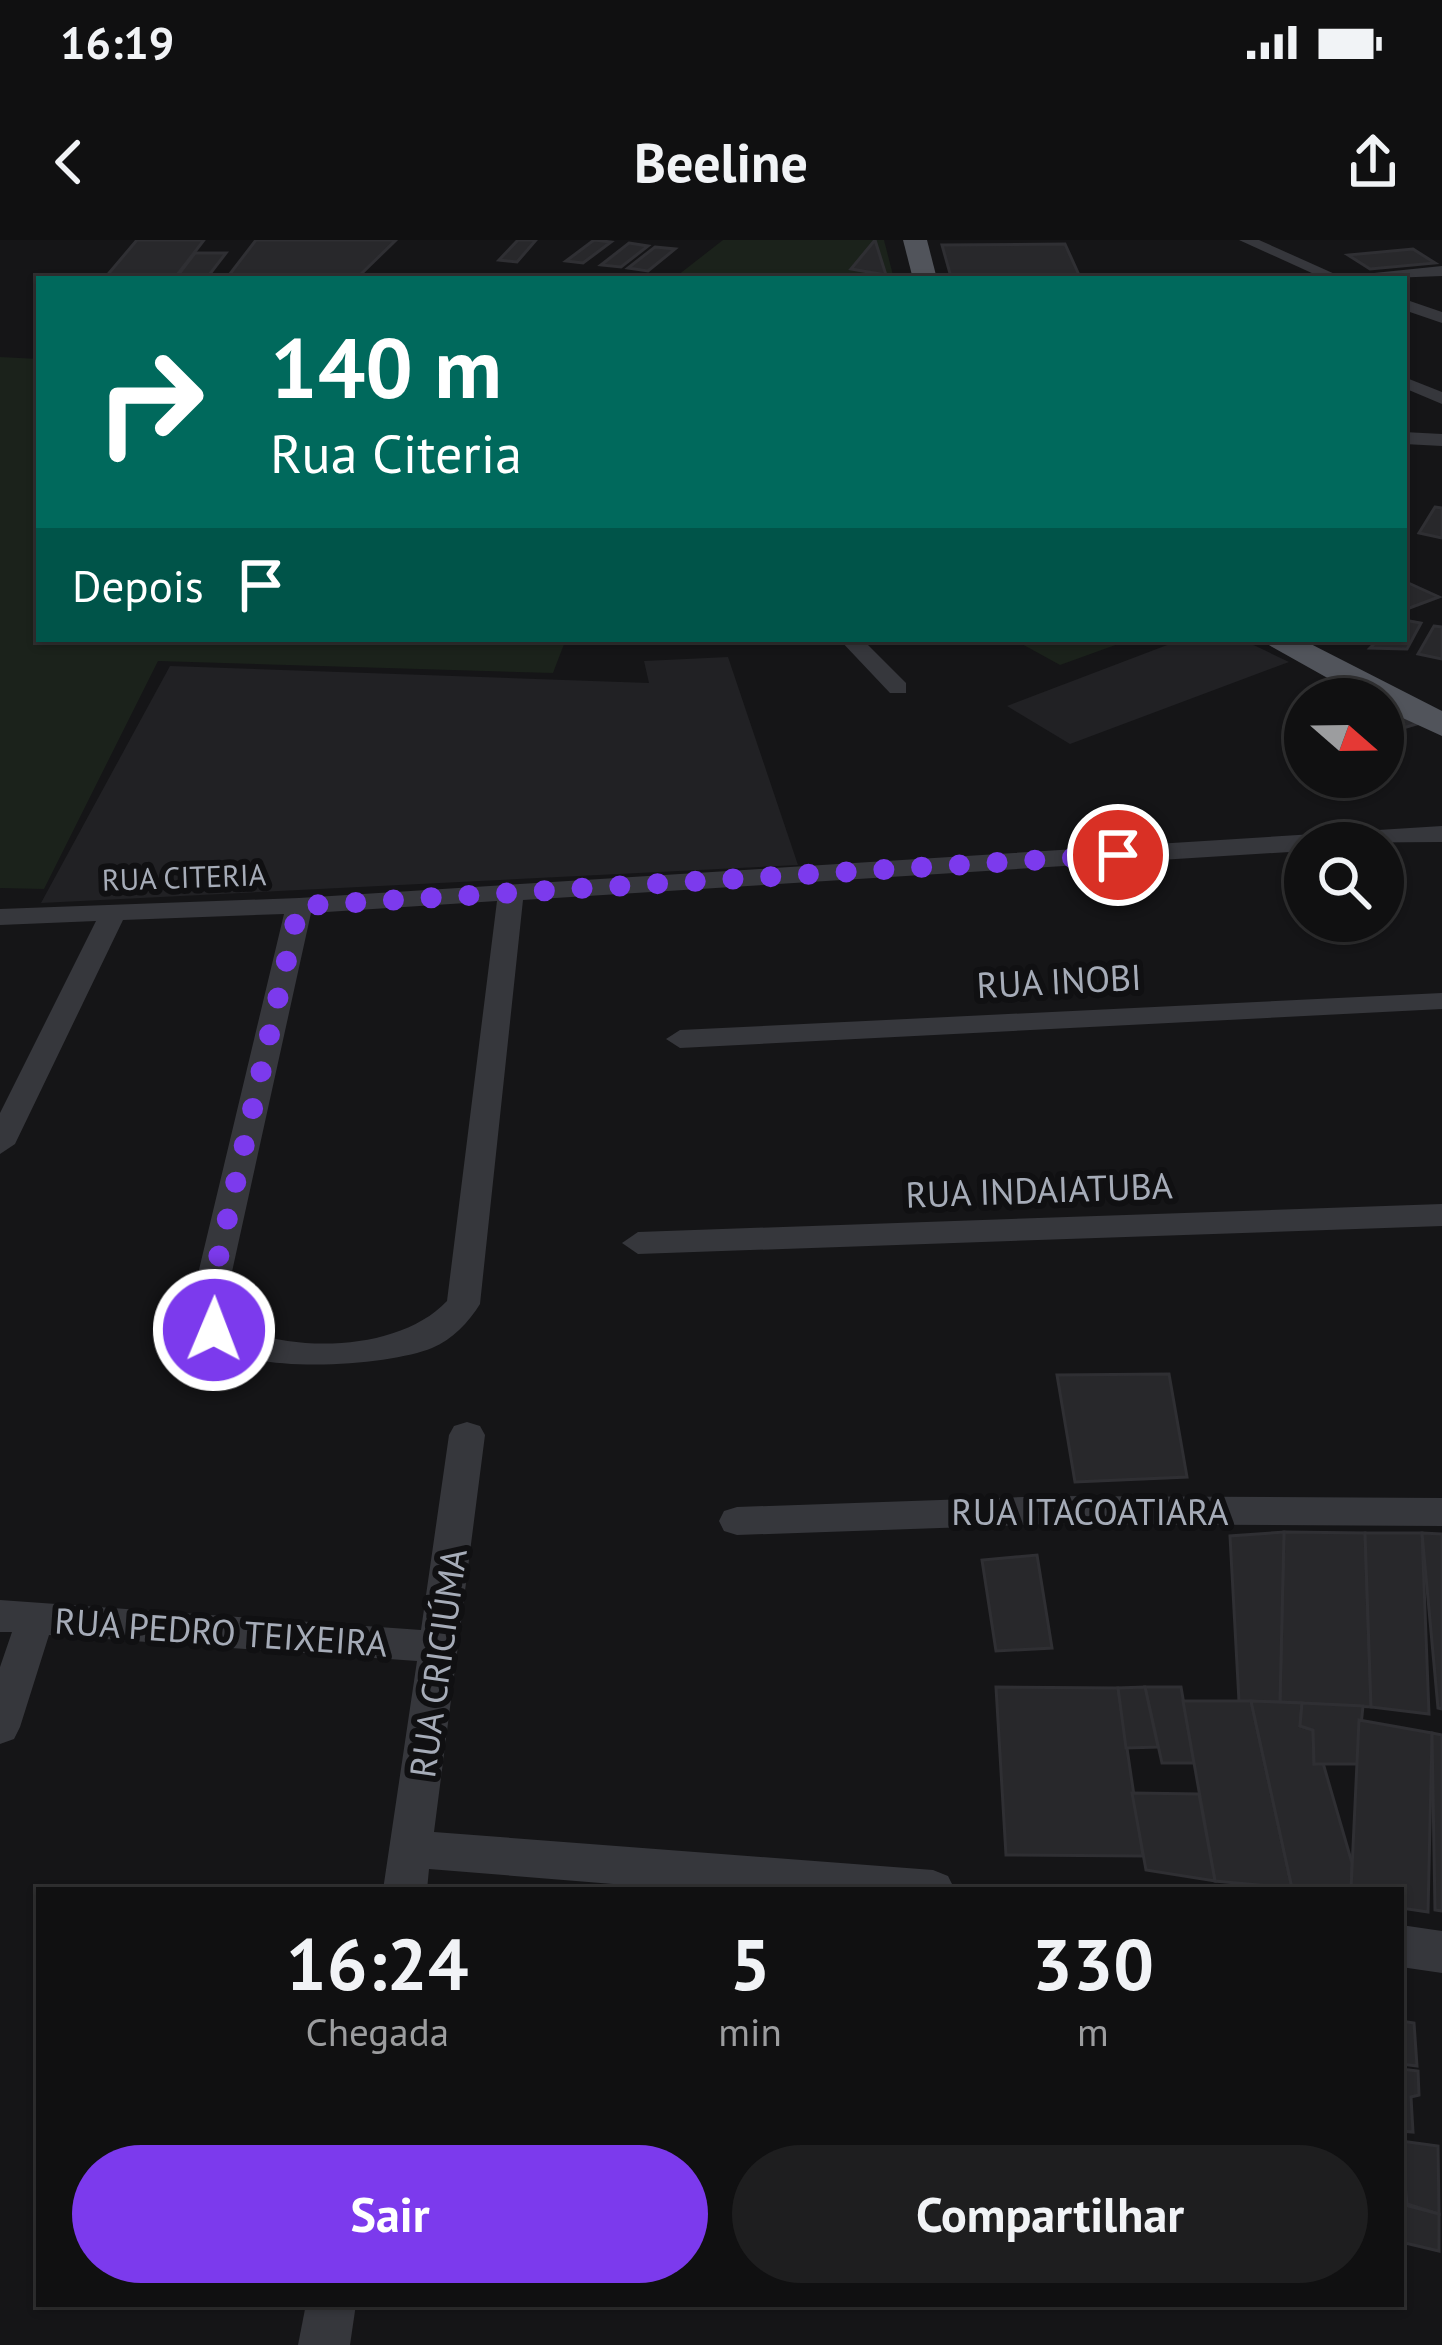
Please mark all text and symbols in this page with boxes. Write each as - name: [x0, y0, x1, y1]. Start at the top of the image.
- text: 16:19: [60, 13, 174, 71]
- text: Beeline: [634, 127, 808, 197]
- icon: back: [36, 129, 102, 195]
- icon: share: [1340, 129, 1406, 195]
- text: 140 m: [270, 312, 502, 421]
- icon: right: [72, 324, 228, 480]
- text: Rua Citeria: [270, 418, 522, 488]
- icon: arrive: [228, 552, 294, 618]
- text: Depois: [72, 556, 204, 614]
- north arrow: [1284, 678, 1404, 798]
- map controls: [1284, 678, 1404, 942]
- pin: [1067, 804, 1169, 906]
- icon: arrive: [1085, 822, 1151, 888]
- button: search: [1284, 822, 1404, 942]
- street label: RUA CITERIA: [101, 854, 267, 899]
- street label: RUA INOBI: [975, 953, 1143, 1008]
- street label: RUA INDAIATUBA: [905, 1161, 1173, 1218]
- position arrow: [151, 1267, 277, 1393]
- street label: RUA ITACOATIARA: [951, 1488, 1229, 1535]
- street label: RUA CRICIÚMA: [398, 1545, 477, 1780]
- street label: RUA PEDRO TEIXEIRA: [53, 1596, 389, 1667]
- text: 16:24: [286, 1917, 469, 2010]
- text: 5: [730, 1917, 771, 2010]
- text: 330: [1032, 1917, 1154, 2010]
- text: Chegada: [305, 2006, 449, 2057]
- text: min: [718, 2006, 782, 2057]
- text: m: [1077, 2006, 1109, 2057]
- button: Sair: [72, 2145, 708, 2283]
- button: Compartilhar: [732, 2145, 1368, 2283]

